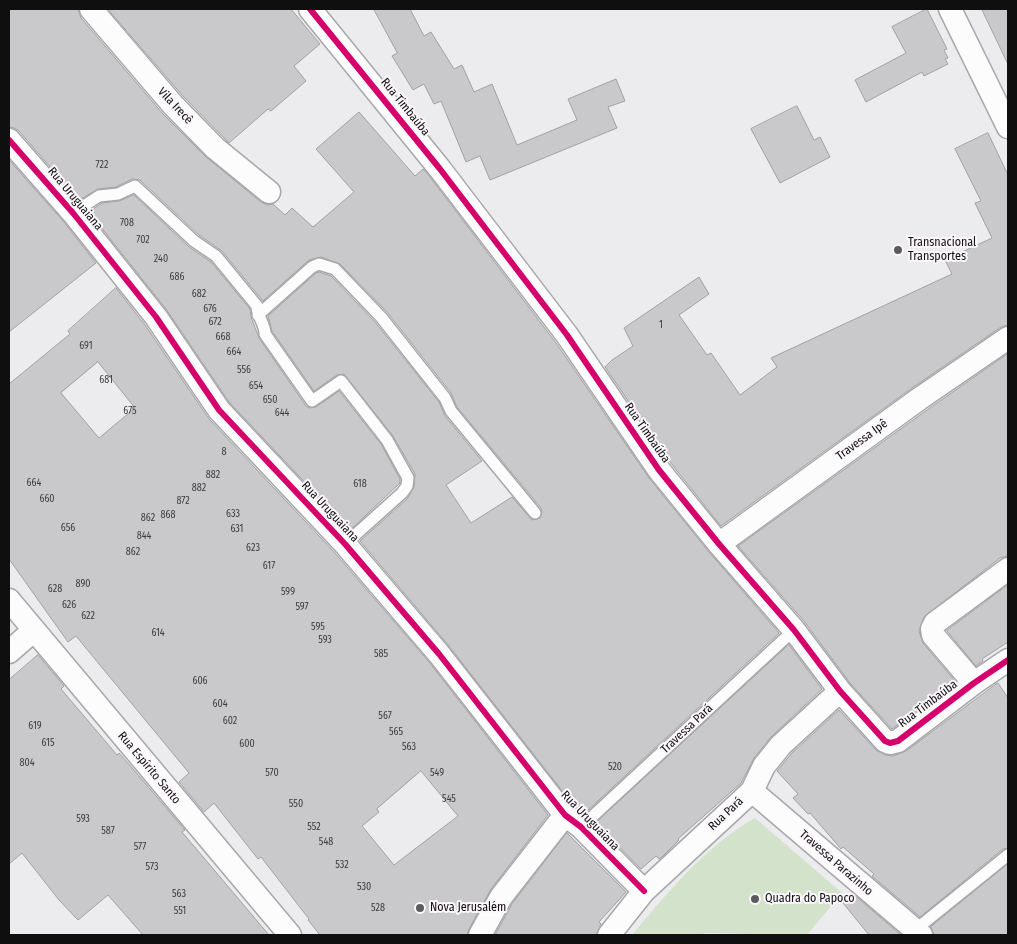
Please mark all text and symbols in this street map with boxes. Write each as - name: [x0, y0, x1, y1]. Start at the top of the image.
- street label: Rua Timbaúba: [377, 75, 433, 139]
- street label: Vila Irecê: [154, 85, 196, 127]
- house number: 722: [96, 159, 108, 171]
- street label: Rua Uruguaiana: [44, 165, 106, 233]
- house number: 708: [120, 217, 134, 229]
- house number: 702: [136, 234, 150, 246]
- place label: Transnacional Transportes: [908, 236, 976, 264]
- marker: Transnacional Transportes: [892, 244, 904, 256]
- house number: 240: [154, 253, 168, 265]
- house number: 686: [170, 271, 184, 283]
- house number: 682: [192, 288, 206, 300]
- house number: 676: [203, 303, 217, 315]
- house number: 672: [208, 316, 222, 328]
- house number: 1: [659, 319, 663, 331]
- house number: 668: [216, 331, 230, 343]
- house number: 691: [79, 340, 93, 352]
- house number: 664: [227, 346, 241, 358]
- house number: 556: [237, 364, 251, 376]
- house number: 681: [99, 374, 113, 386]
- house number: 654: [249, 380, 263, 392]
- house number: 650: [263, 394, 277, 406]
- street label: Rua Timbaúba: [621, 400, 673, 466]
- house number: 675: [123, 405, 137, 417]
- house number: 644: [275, 407, 289, 419]
- street label: Travessa Ipê: [833, 417, 891, 463]
- house number: 8: [222, 446, 226, 458]
- house number: 882: [206, 469, 220, 481]
- house number: 664: [27, 477, 41, 489]
- house number: 618: [353, 478, 367, 490]
- street label: Rua Uruguaiana: [298, 479, 362, 545]
- house number: 882: [192, 482, 206, 494]
- house number: 660: [39, 493, 55, 505]
- house number: 872: [176, 495, 190, 507]
- house number: 633: [226, 508, 240, 520]
- house number: 868: [161, 509, 175, 521]
- house number: 862: [141, 512, 155, 524]
- house number: 656: [61, 522, 75, 534]
- house number: 631: [230, 523, 244, 535]
- house number: 844: [137, 530, 151, 542]
- house number: 623: [246, 542, 260, 554]
- house number: 862: [126, 546, 140, 558]
- house number: 617: [263, 560, 275, 572]
- house number: 890: [76, 578, 90, 590]
- house number: 628: [48, 583, 62, 595]
- house number: 599: [281, 586, 295, 598]
- house number: 626: [62, 599, 76, 611]
- house number: 597: [295, 601, 309, 613]
- house number: 622: [81, 610, 95, 622]
- house number: 595: [311, 621, 325, 633]
- house number: 614: [151, 627, 165, 639]
- house number: 593: [318, 634, 332, 646]
- house number: 585: [374, 648, 388, 660]
- house number: 606: [192, 675, 208, 687]
- street label: Rua Timbaúba: [896, 677, 960, 731]
- house number: 604: [212, 698, 228, 710]
- street label: Travessa Pará: [658, 701, 716, 757]
- house number: 567: [378, 710, 392, 722]
- house number: 602: [223, 715, 237, 727]
- house number: 619: [28, 720, 42, 732]
- house number: 565: [389, 726, 403, 738]
- street label: Rua Espírito Santo: [115, 729, 183, 807]
- house number: 615: [42, 737, 54, 749]
- house number: 600: [239, 738, 255, 750]
- house number: 563: [402, 741, 416, 753]
- house number: 804: [19, 757, 35, 769]
- house number: 520: [608, 761, 622, 773]
- house number: 570: [265, 767, 279, 779]
- house number: 549: [430, 767, 444, 779]
- street label: Rua Uruguaiana: [558, 788, 622, 854]
- house number: 545: [442, 793, 456, 805]
- street label: Rua Pará: [705, 794, 747, 834]
- house number: 550: [289, 798, 303, 810]
- house number: 593: [76, 813, 90, 825]
- house number: 552: [307, 821, 321, 833]
- house number: 587: [101, 825, 115, 837]
- street label: Travessa Parazinho: [796, 827, 876, 899]
- house number: 548: [319, 836, 333, 848]
- house number: 577: [134, 841, 146, 853]
- house number: 532: [335, 859, 349, 871]
- house number: 573: [146, 861, 158, 873]
- house number: 530: [357, 881, 371, 893]
- house number: 563: [172, 888, 186, 900]
- place label: Quadra do Papoco: [765, 892, 855, 906]
- marker: Quadra do Papoco: [749, 893, 761, 905]
- place label: Nova Jerusalém: [430, 901, 506, 915]
- house number: 528: [371, 902, 385, 914]
- marker: Nova Jerusalém: [414, 902, 426, 914]
- house number: 551: [174, 905, 186, 917]

